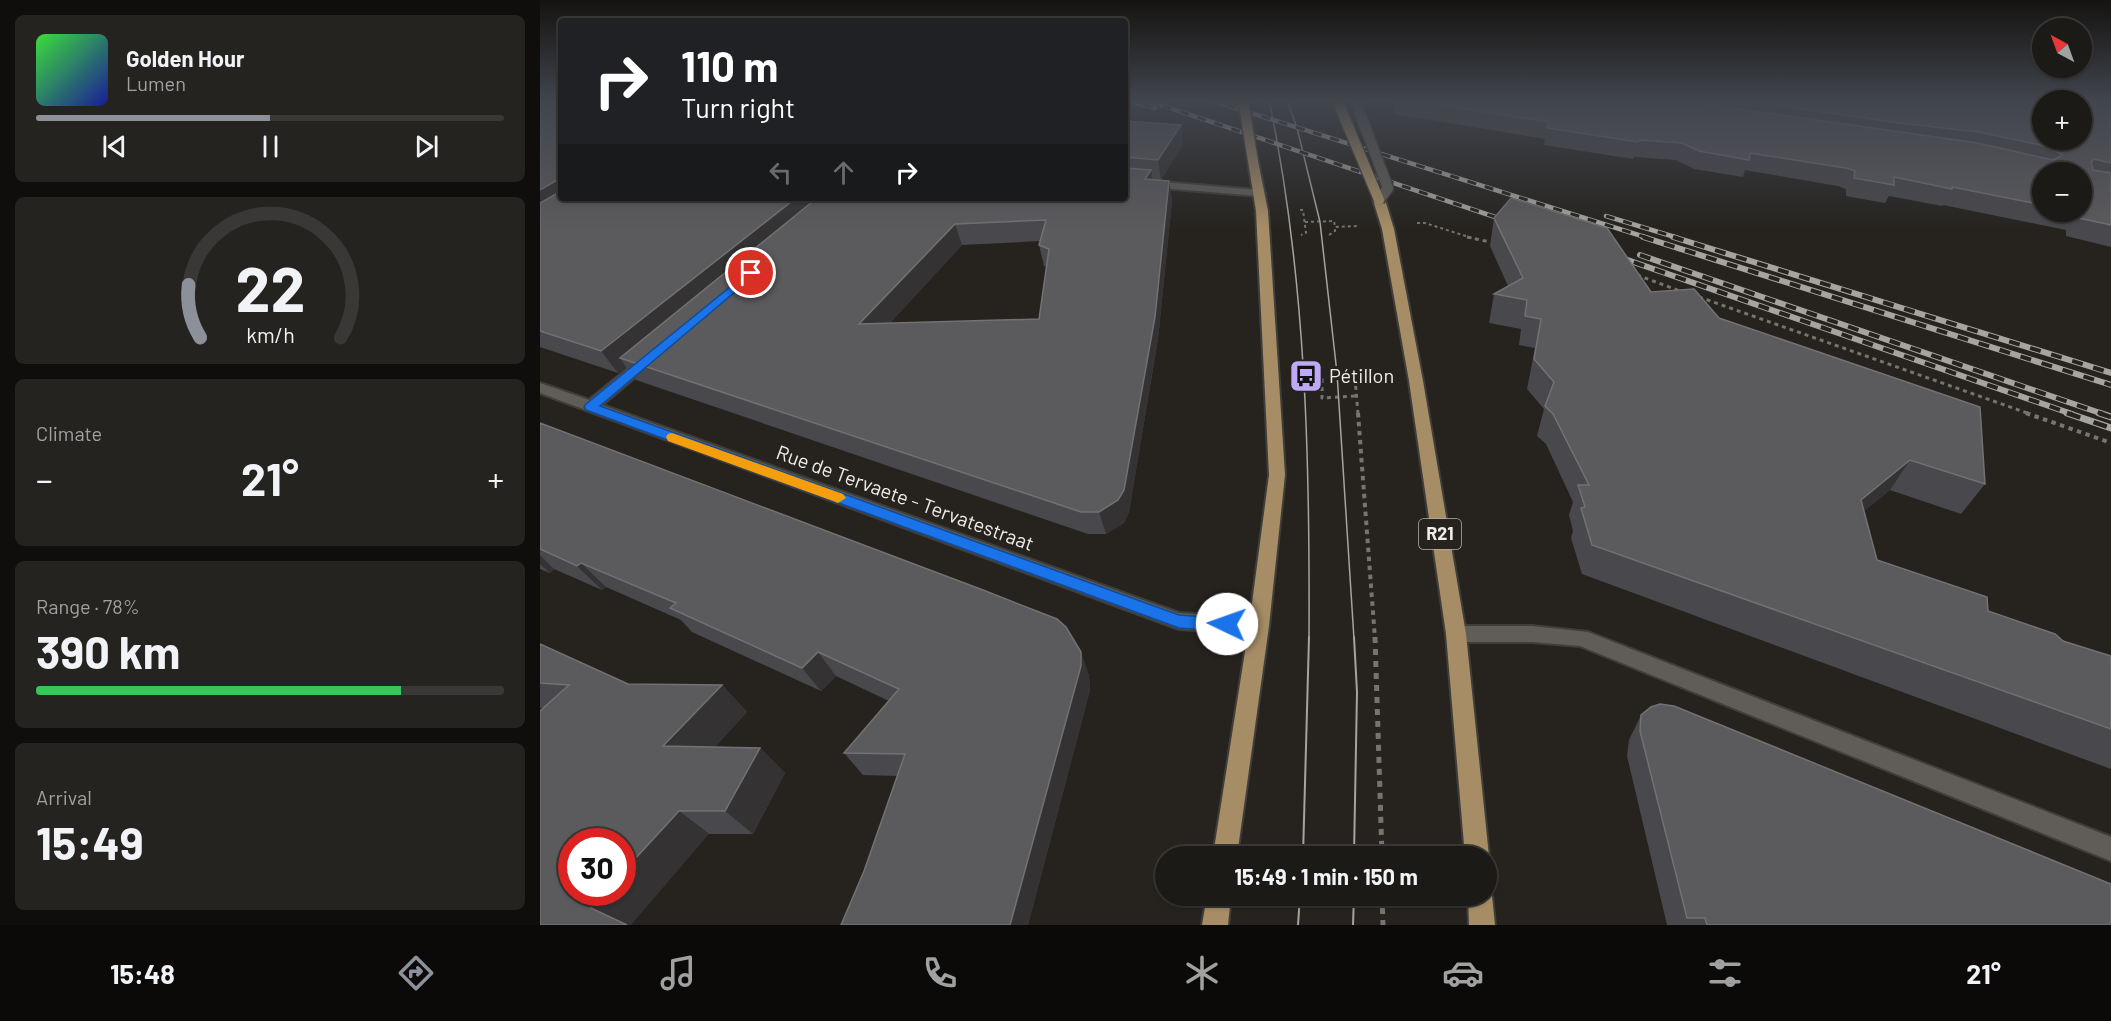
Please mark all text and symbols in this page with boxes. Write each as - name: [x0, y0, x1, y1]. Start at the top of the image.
- north arrow: [2032, 18, 2092, 78]
- map controls: [2032, 18, 2092, 222]
- text: 110 m: [681, 40, 778, 90]
- icon: right: [582, 42, 660, 120]
- text: Golden Hour: [126, 45, 244, 71]
- text: Lumen: [126, 71, 186, 95]
- button: +: [2032, 90, 2092, 150]
- text: Turn right: [681, 91, 795, 123]
- icon: previous: [98, 130, 131, 163]
- icon: pause: [254, 130, 287, 163]
- icon: next: [410, 130, 443, 163]
- icon: left: [764, 156, 797, 189]
- icon: ahead: [827, 156, 860, 189]
- icon: right: [890, 156, 923, 189]
- button: −: [2032, 162, 2092, 222]
- pin: [725, 247, 776, 298]
- text: 22: [235, 250, 305, 324]
- icon: arrive: [734, 256, 767, 289]
- text: km/h: [246, 322, 294, 347]
- bus stop icon: Pétillon: [1288, 358, 1324, 394]
- place label: Pétillon: [1329, 363, 1394, 387]
- text: Climate: [36, 421, 102, 445]
- street label: Rue de Tervaete - Tervatestraat: [773, 439, 1037, 555]
- text: 21°: [241, 451, 299, 505]
- text: −: [36, 459, 53, 499]
- text: +: [488, 459, 504, 499]
- road number: R21: [1419, 519, 1461, 549]
- position arrow: [1195, 592, 1259, 656]
- text: Range · 78%: [36, 594, 140, 618]
- text: 390 km: [36, 624, 180, 678]
- text: Arrival: [36, 785, 92, 809]
- text: 15:49: [36, 815, 144, 869]
- speed limit sign: 30: [558, 828, 636, 906]
- text: 15:49 · 1 min · 150 m: [1234, 863, 1418, 889]
- icon: directions: [395, 952, 437, 994]
- icon: music: [657, 952, 699, 994]
- icon: phone: [919, 952, 961, 994]
- icon: climate: [1181, 952, 1223, 994]
- icon: car: [1442, 952, 1484, 994]
- icon: filters: [1704, 952, 1746, 994]
- text: 15:48: [110, 957, 175, 989]
- text: 21°: [1966, 957, 2001, 989]

